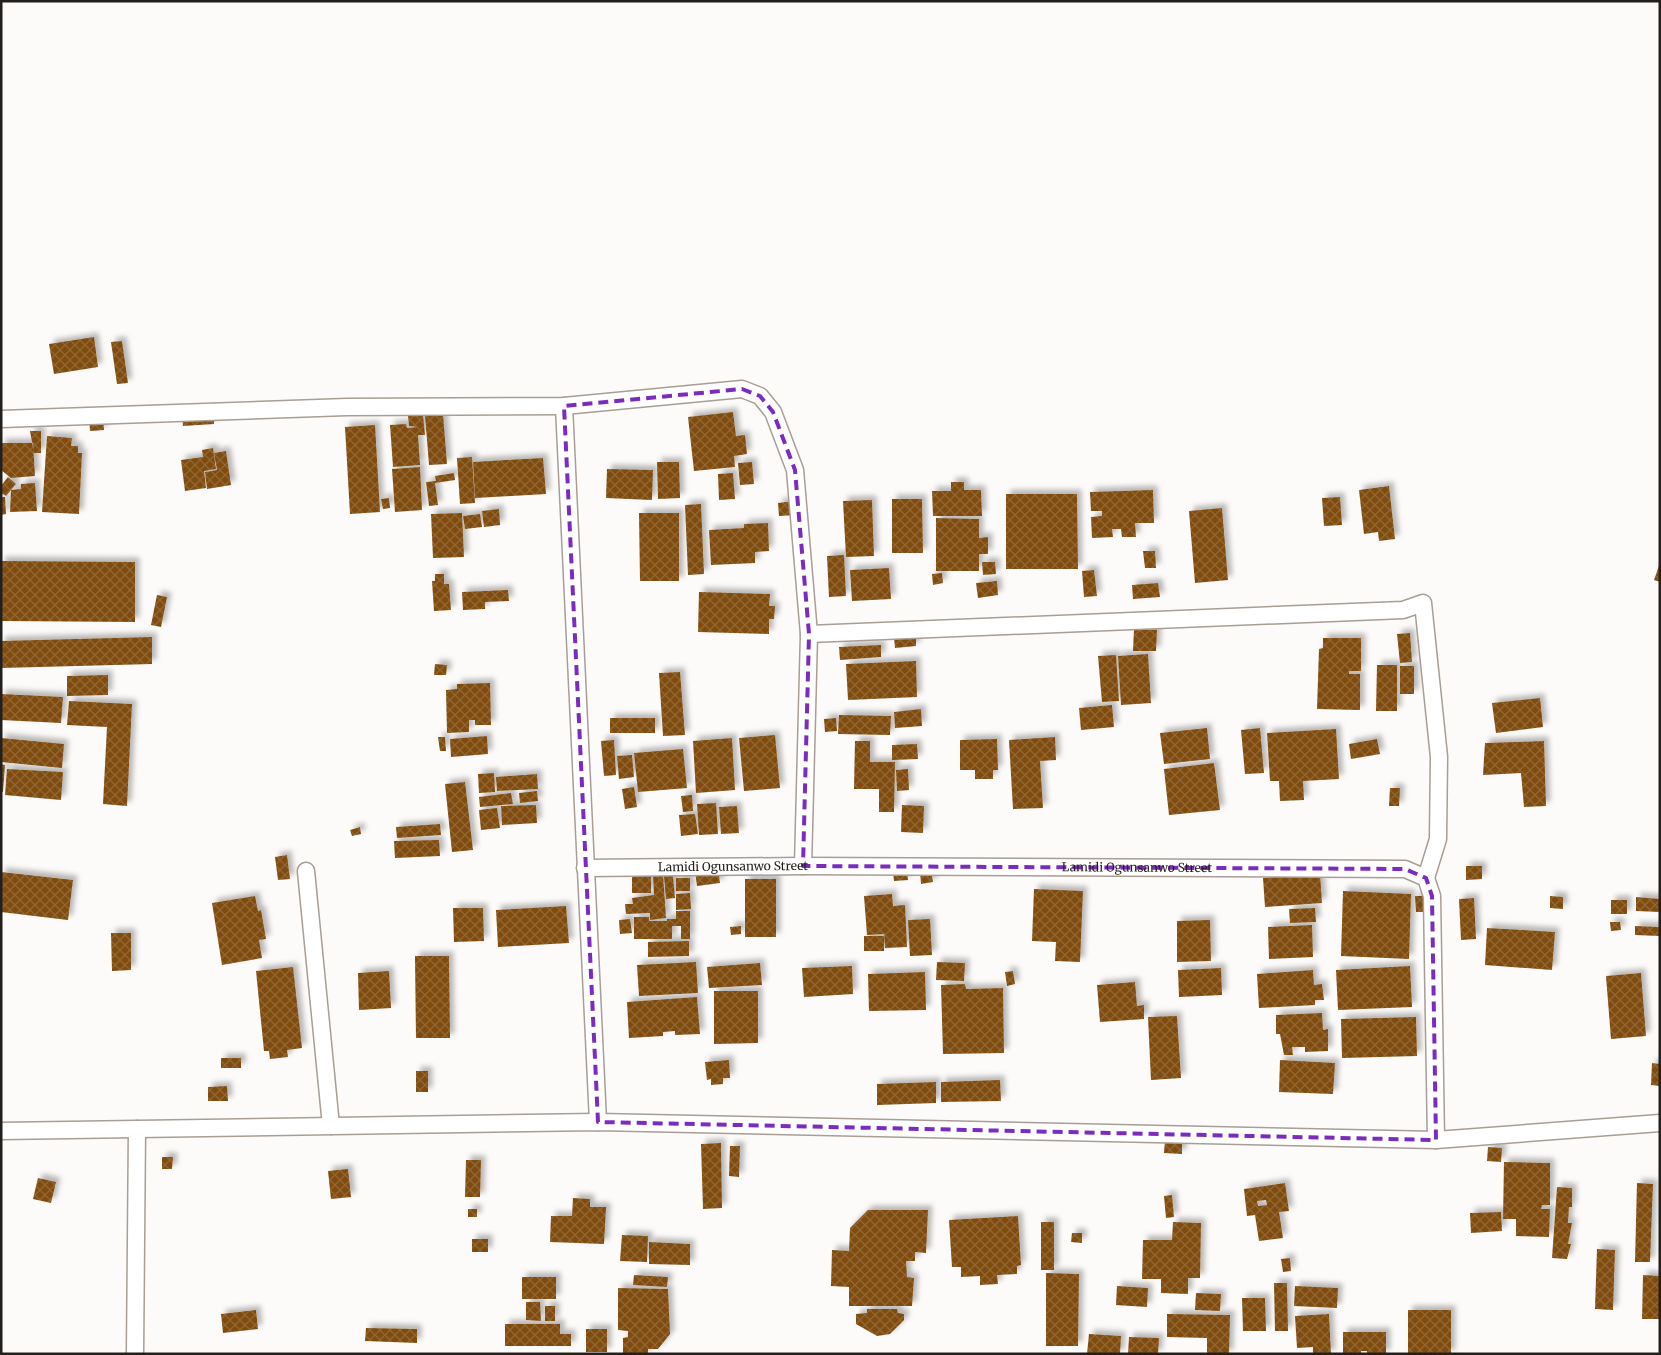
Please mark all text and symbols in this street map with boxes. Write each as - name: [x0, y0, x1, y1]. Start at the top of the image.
- street label: Lamidi Ogunsanwo Street: [658, 858, 808, 874]
- street label: Lamidi Ogunsanwo Street: [1062, 859, 1212, 875]

